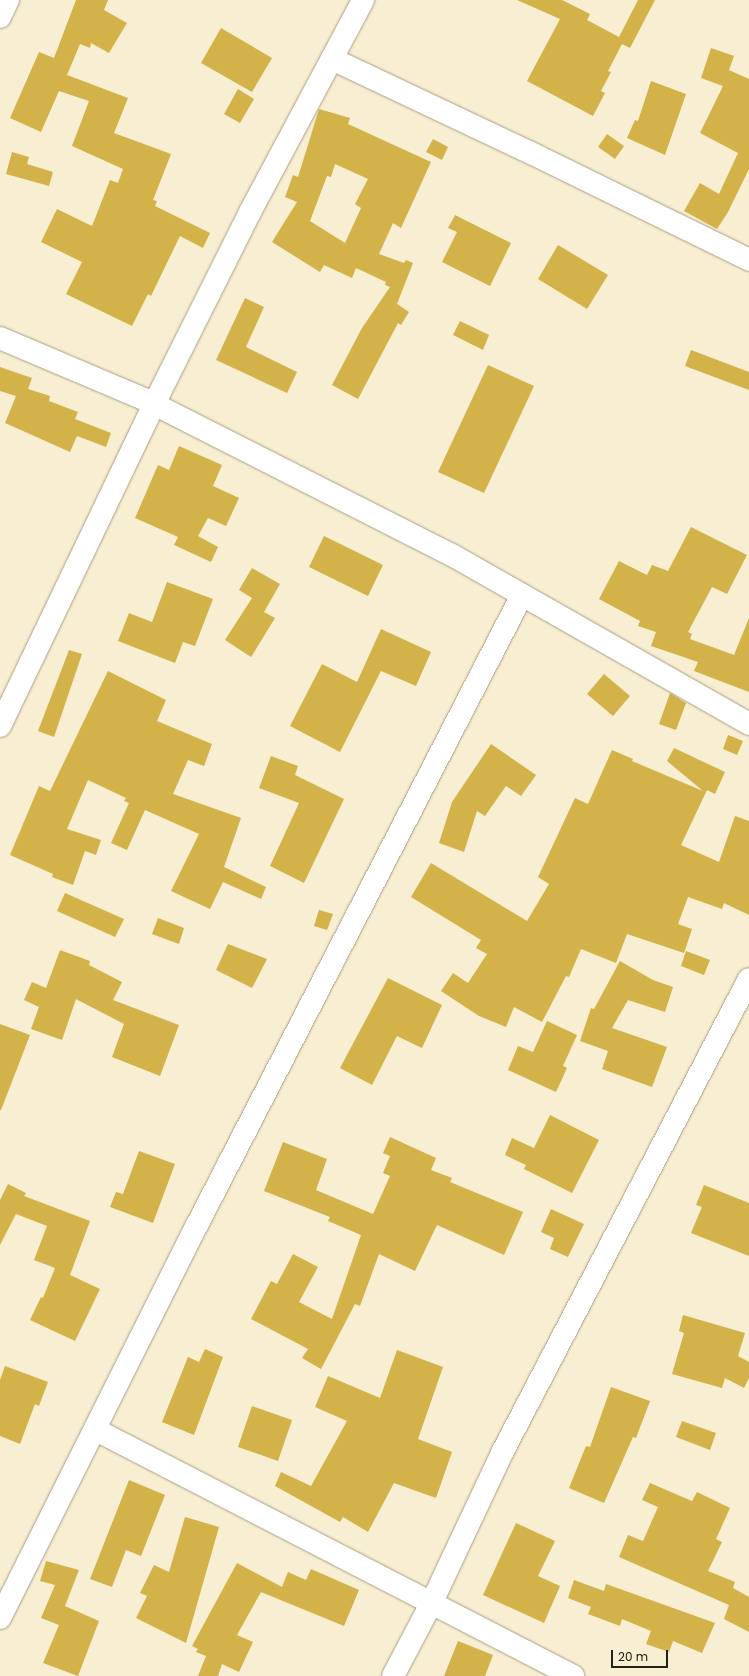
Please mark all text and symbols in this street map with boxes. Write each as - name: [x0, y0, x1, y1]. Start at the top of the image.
- scale bar: [613, 1642, 670, 1668]
- text: 20 m: [618, 1648, 648, 1665]

